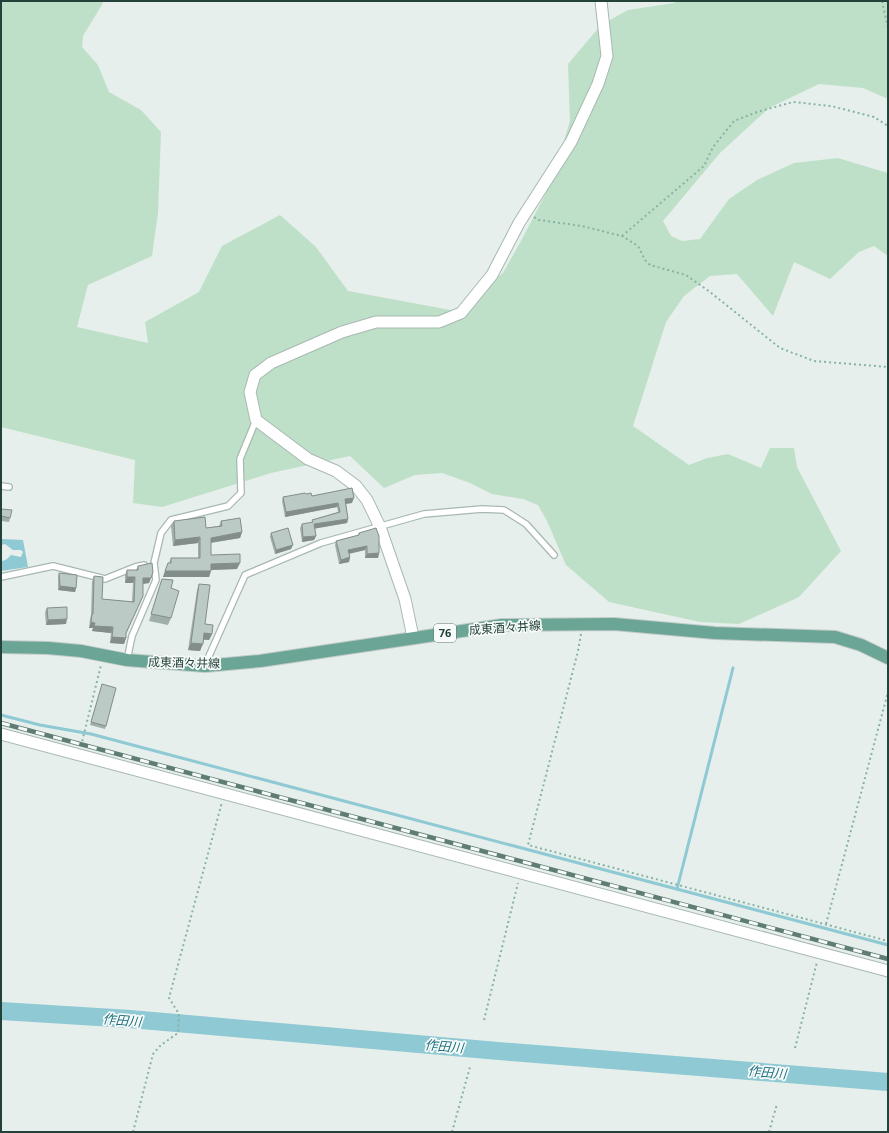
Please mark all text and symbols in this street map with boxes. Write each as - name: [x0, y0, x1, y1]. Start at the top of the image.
- street label: 成東酒々井線: [468, 617, 541, 638]
- road number: 76: [434, 624, 456, 642]
- street label: 成東酒々井線: [148, 653, 220, 672]
- water label: 作田川: [102, 1009, 144, 1031]
- water label: 作田川: [424, 1035, 466, 1057]
- water label: 作田川: [747, 1061, 789, 1083]

